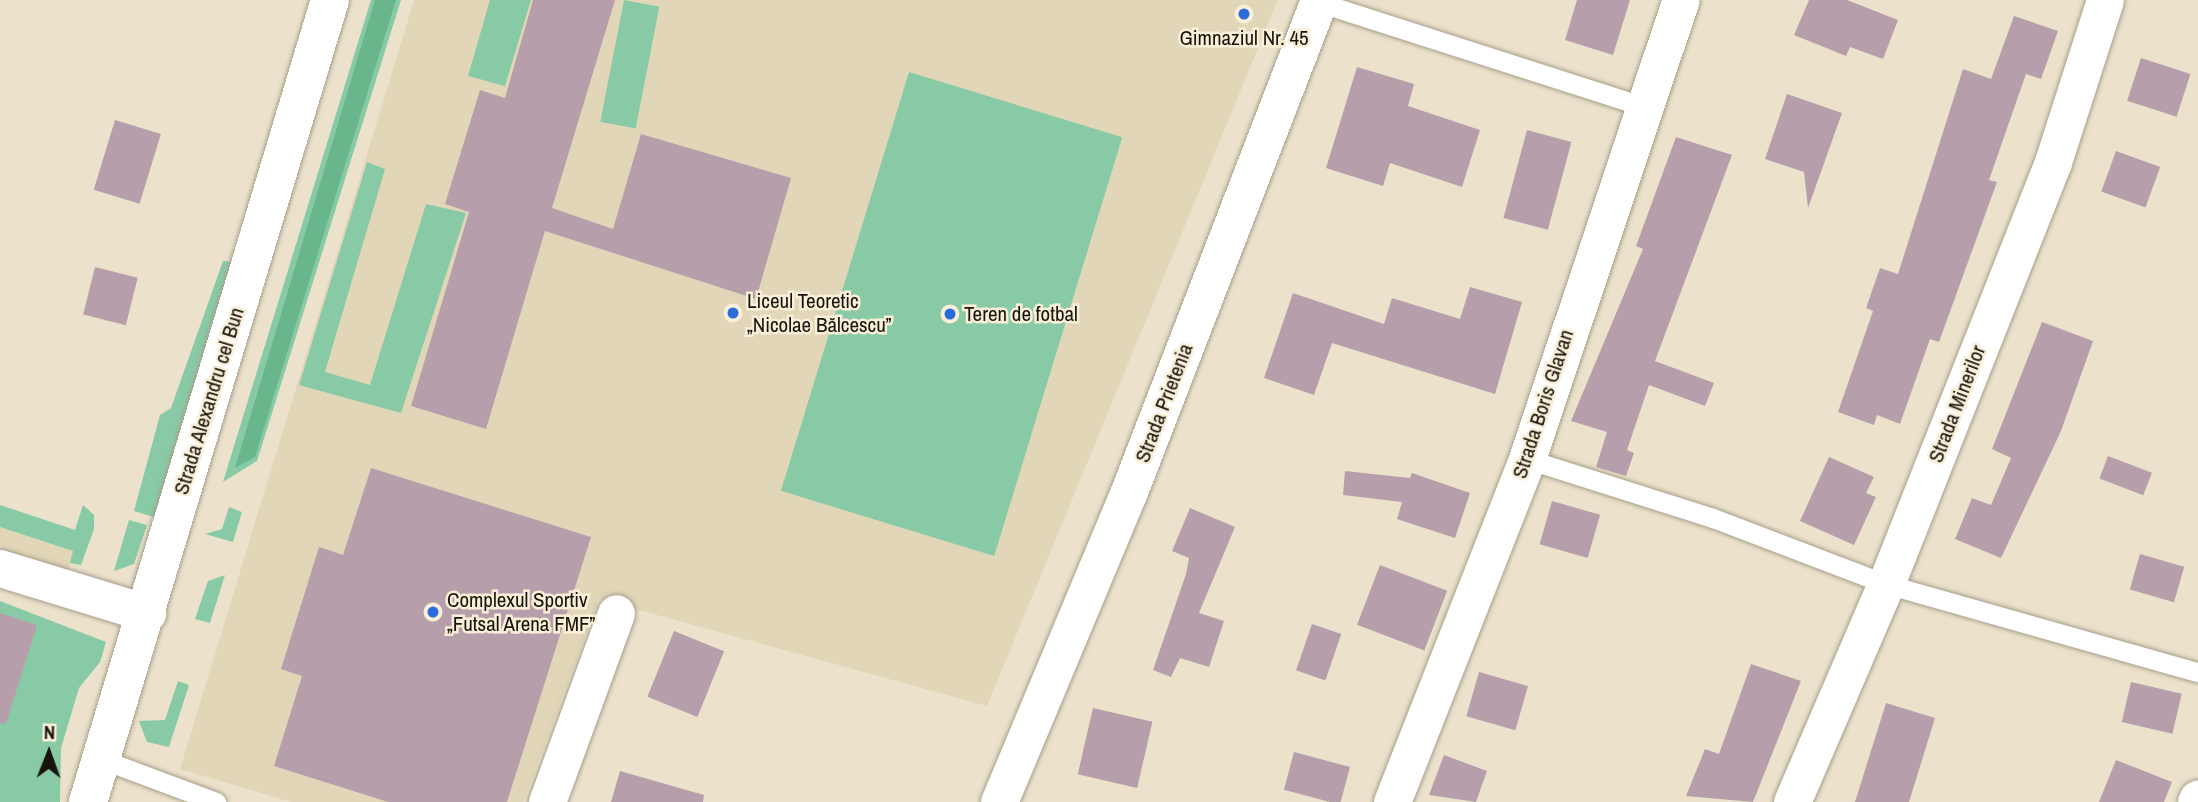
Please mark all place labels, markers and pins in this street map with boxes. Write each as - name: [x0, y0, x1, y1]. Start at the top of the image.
- marker: Gimnaziul Nr. 45: [1236, 6, 1252, 22]
- place label: Gimnaziul Nr. 45: [1179, 25, 1309, 51]
- place label: Liceul Teoretic „Nicolae Bălcescu”: [747, 288, 892, 338]
- place label: Teren de fotbal: [964, 301, 1078, 327]
- marker: Liceul Teoretic „Nicolae Bălcescu”: [725, 305, 741, 321]
- marker: Teren de fotbal: [942, 306, 958, 322]
- place label: Complexul Sportiv „Futsal Arena FMF”: [447, 587, 596, 637]
- marker: Complexul Sportiv „Futsal Arena FMF”: [425, 604, 441, 620]

